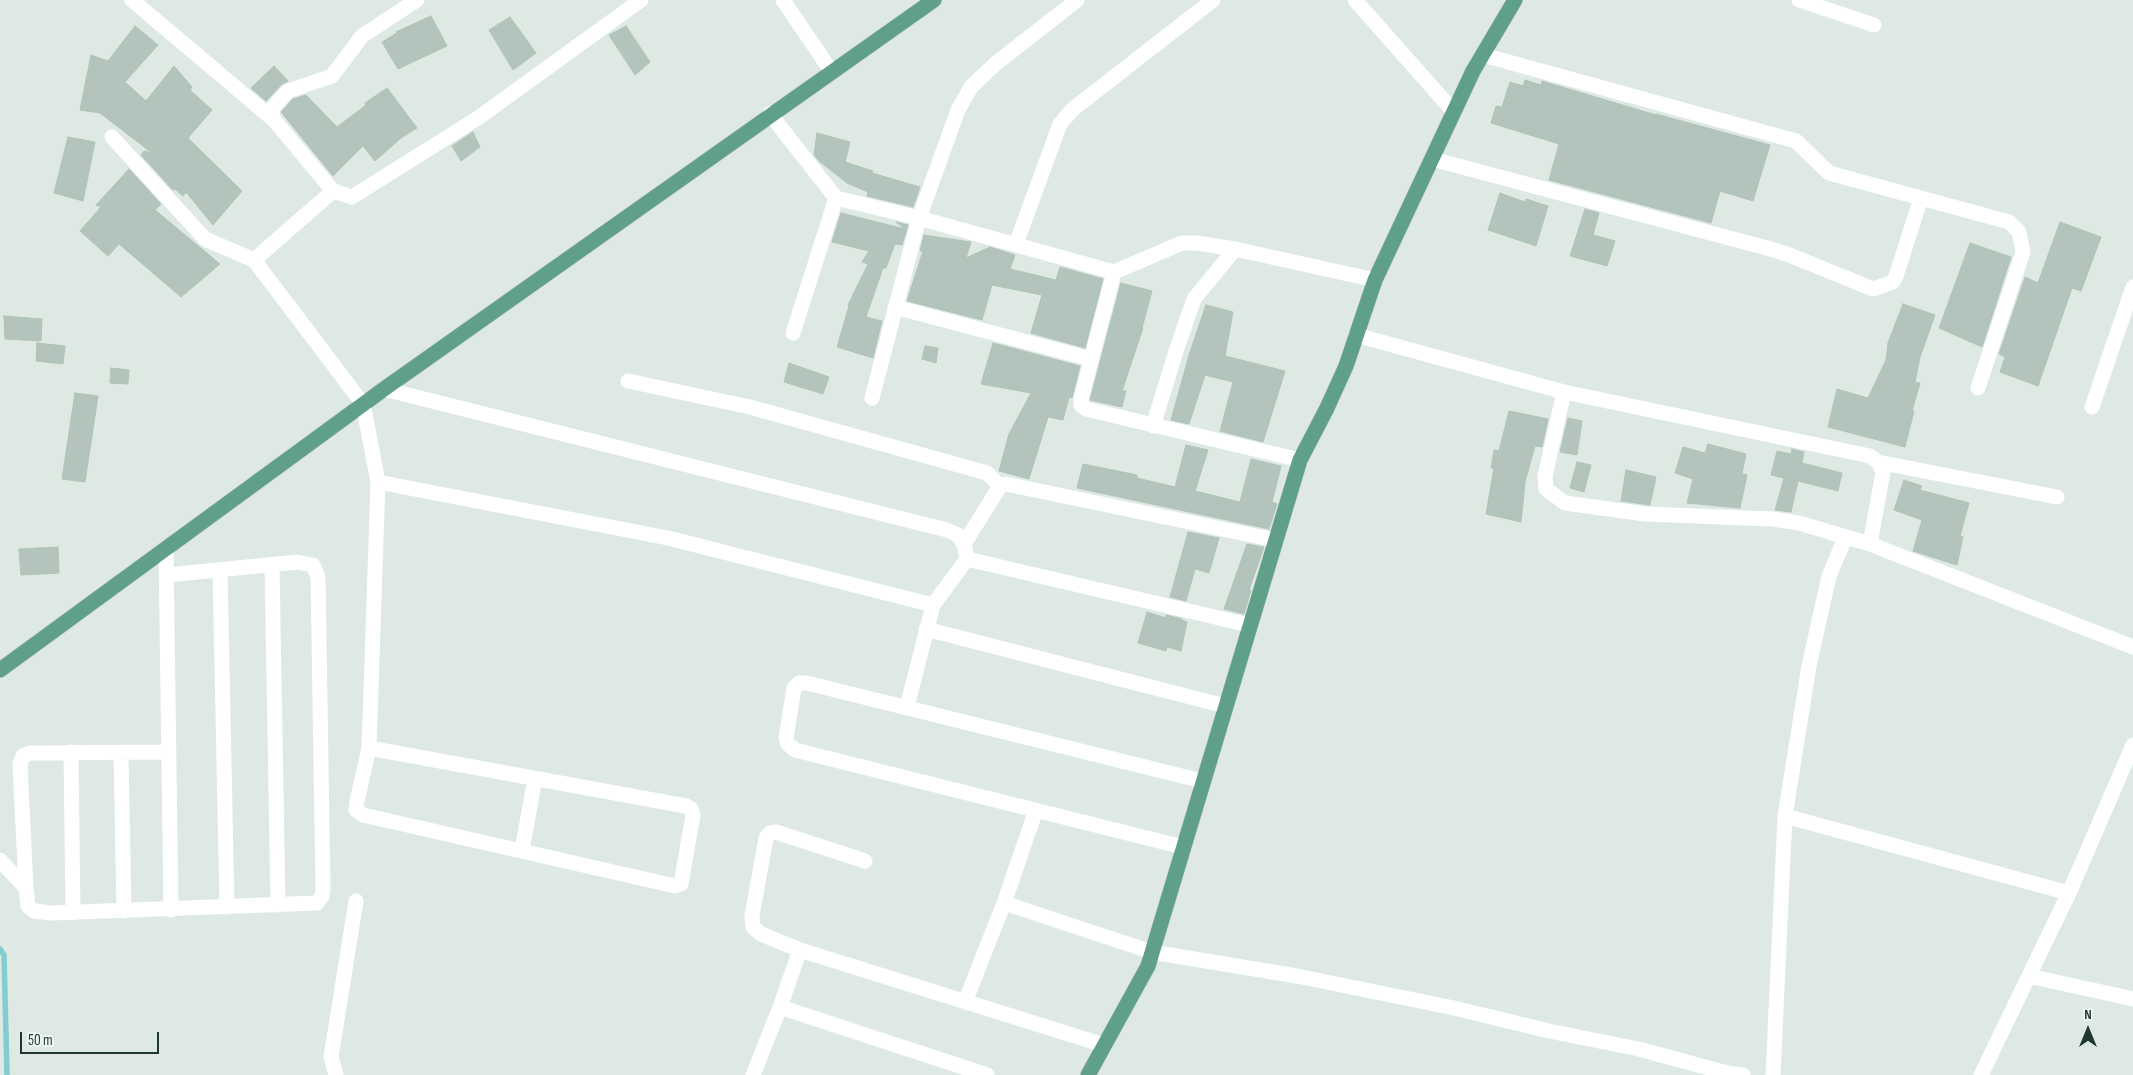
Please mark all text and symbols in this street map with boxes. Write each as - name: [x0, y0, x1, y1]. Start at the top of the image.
- north arrow: [2063, 1005, 2113, 1055]
- text: N: [2084, 1006, 2092, 1023]
- scale bar: [22, 1022, 161, 1054]
- text: 50 m: [28, 1031, 53, 1050]

